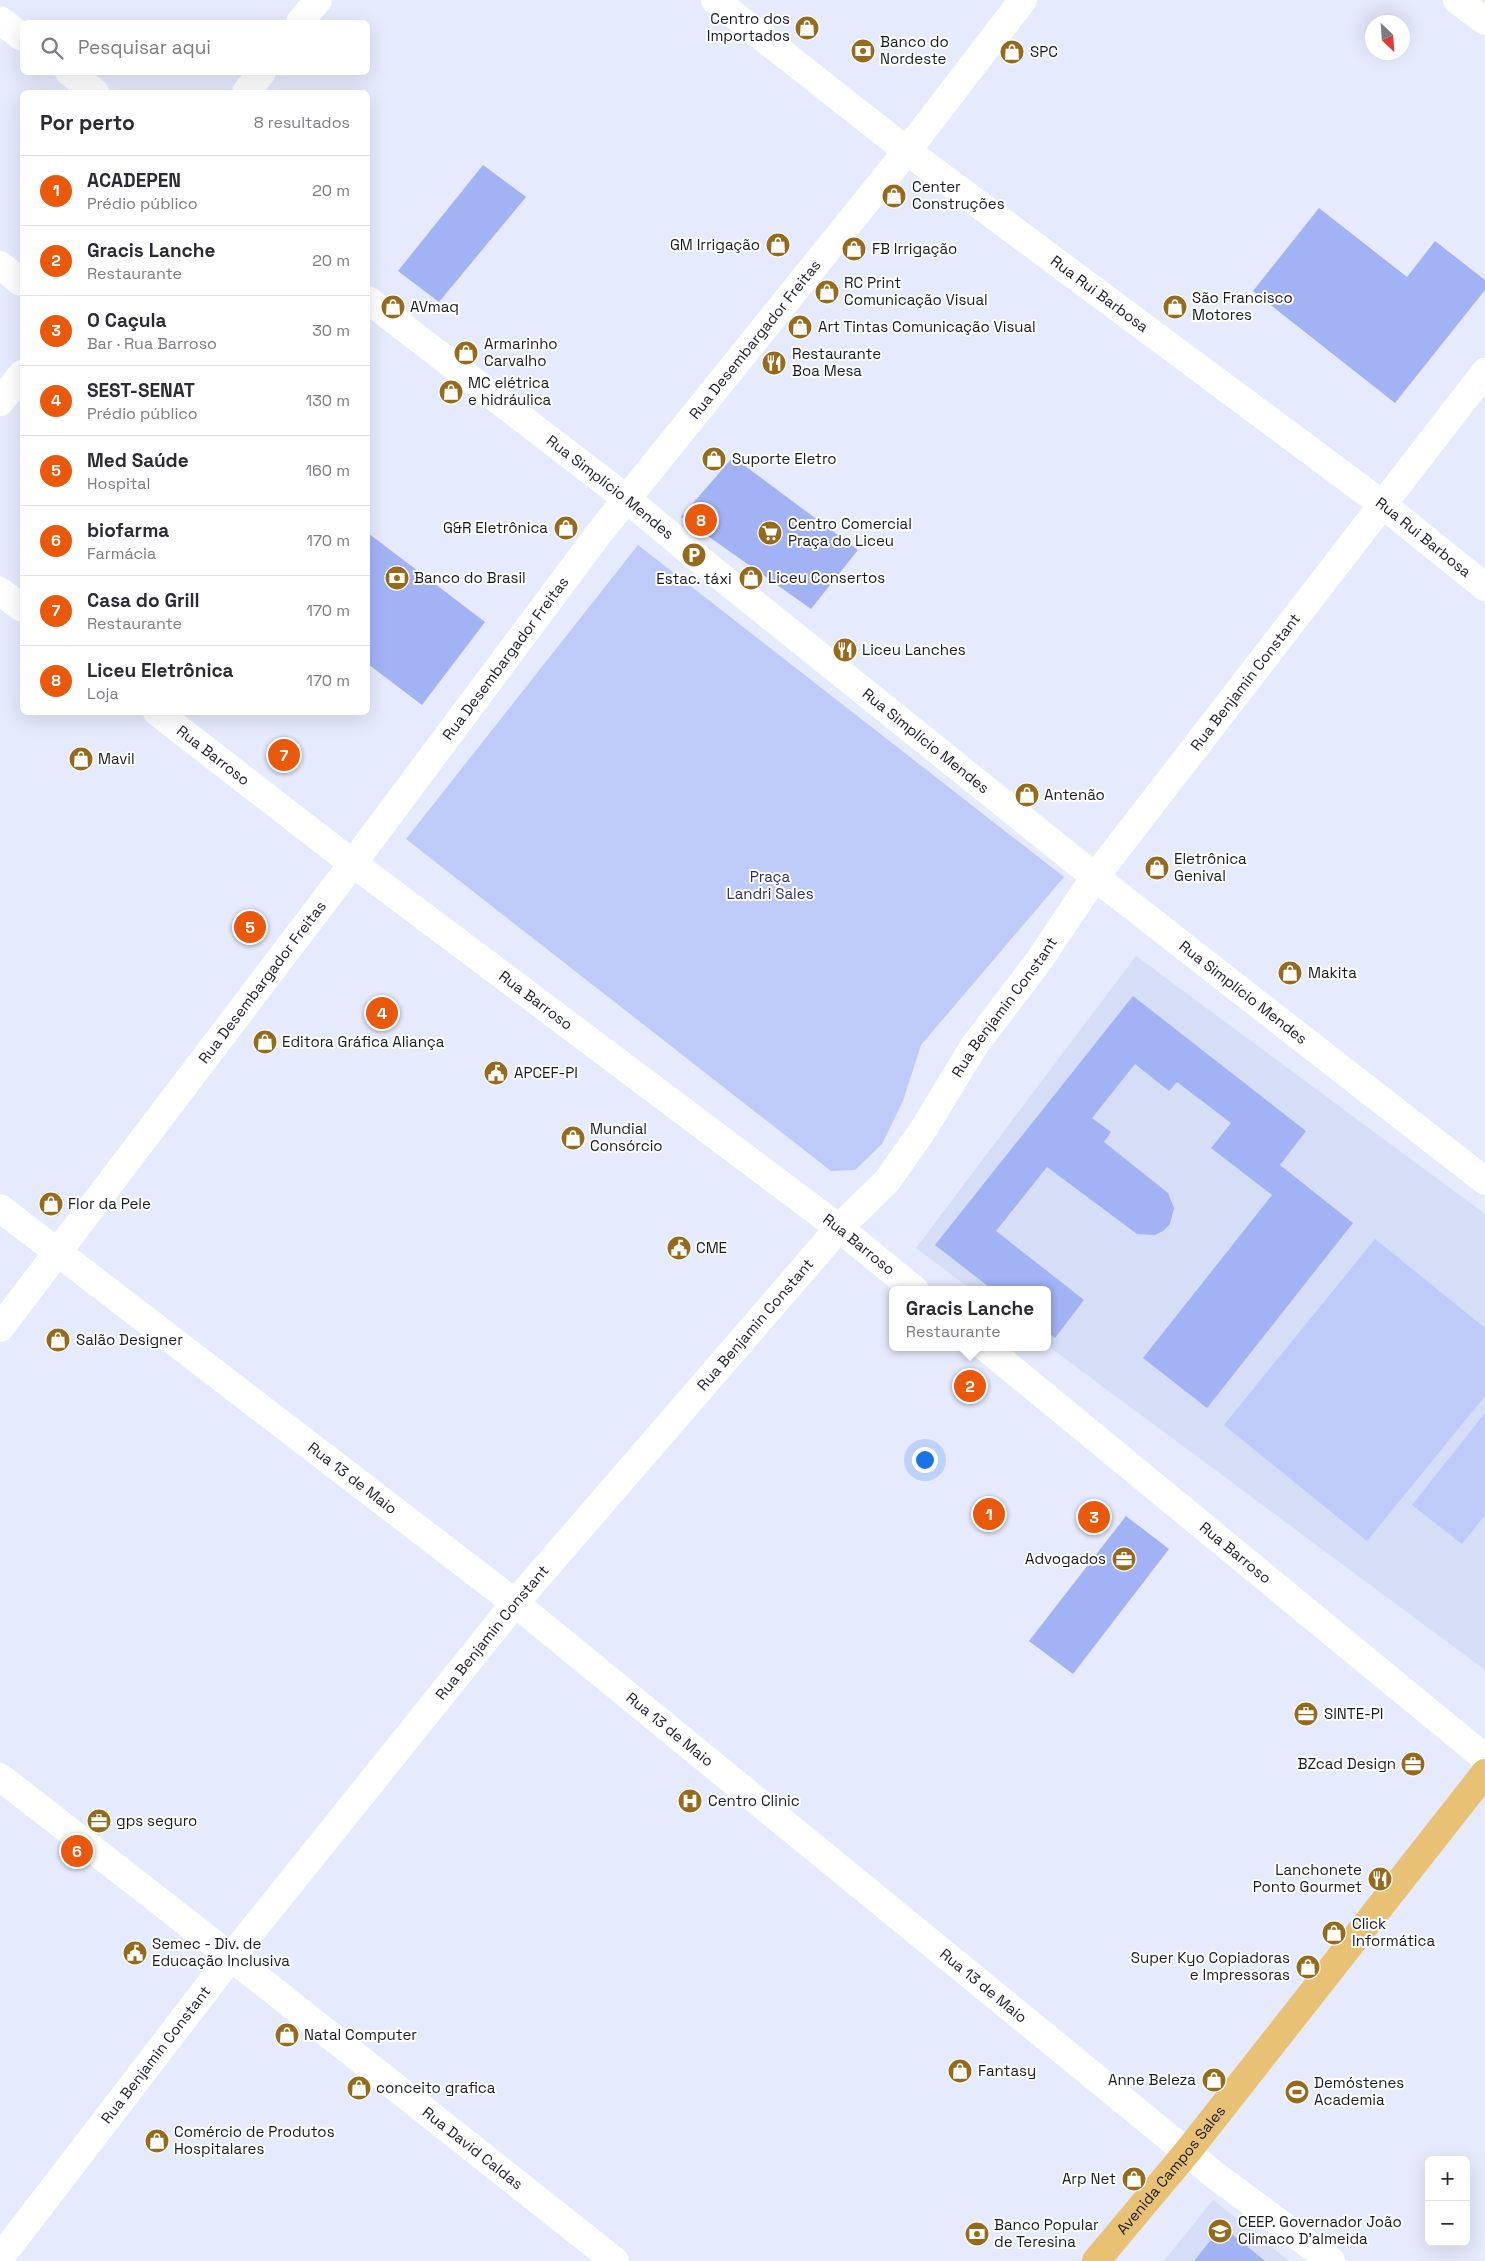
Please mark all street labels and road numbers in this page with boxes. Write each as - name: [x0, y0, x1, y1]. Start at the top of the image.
- street label: Rua Rui Barbosa: [1047, 251, 1153, 336]
- street label: Rua Desembargador Freitas: [685, 256, 825, 423]
- street label: Rua Simplício Mendes: [543, 431, 678, 543]
- street label: Rua Rui Barbosa: [1372, 493, 1475, 581]
- street label: Rua Desembargador Freitas: [438, 573, 573, 744]
- street label: Rua Benjamin Constant: [1186, 609, 1304, 754]
- street label: Rua Simplício Mendes: [859, 684, 993, 797]
- street label: Rua Barroso: [173, 721, 254, 789]
- street label: Rua Desembargador Freitas: [194, 897, 330, 1067]
- street label: Rua Benjamin Constant: [947, 933, 1061, 1081]
- street label: Rua Simplício Mendes: [1176, 936, 1311, 1048]
- street label: Rua Barroso: [495, 966, 577, 1034]
- street label: Rua Barroso: [819, 1209, 899, 1279]
- street label: Rua Benjamin Constant: [693, 1254, 817, 1394]
- street label: Rua 13 de Maio: [304, 1438, 401, 1518]
- street label: Rua Barroso: [1196, 1517, 1275, 1587]
- street label: Rua Benjamin Constant: [431, 1561, 553, 1703]
- street label: Rua 13 de Maio: [623, 1688, 718, 1770]
- street label: Rua 13 de Maio: [936, 1944, 1031, 2027]
- street label: Rua Benjamin Constant: [97, 1982, 214, 2127]
- street label: Avenida Campos Sales: [1112, 2101, 1229, 2238]
- street label: Rua David Caldas: [419, 2102, 527, 2193]

